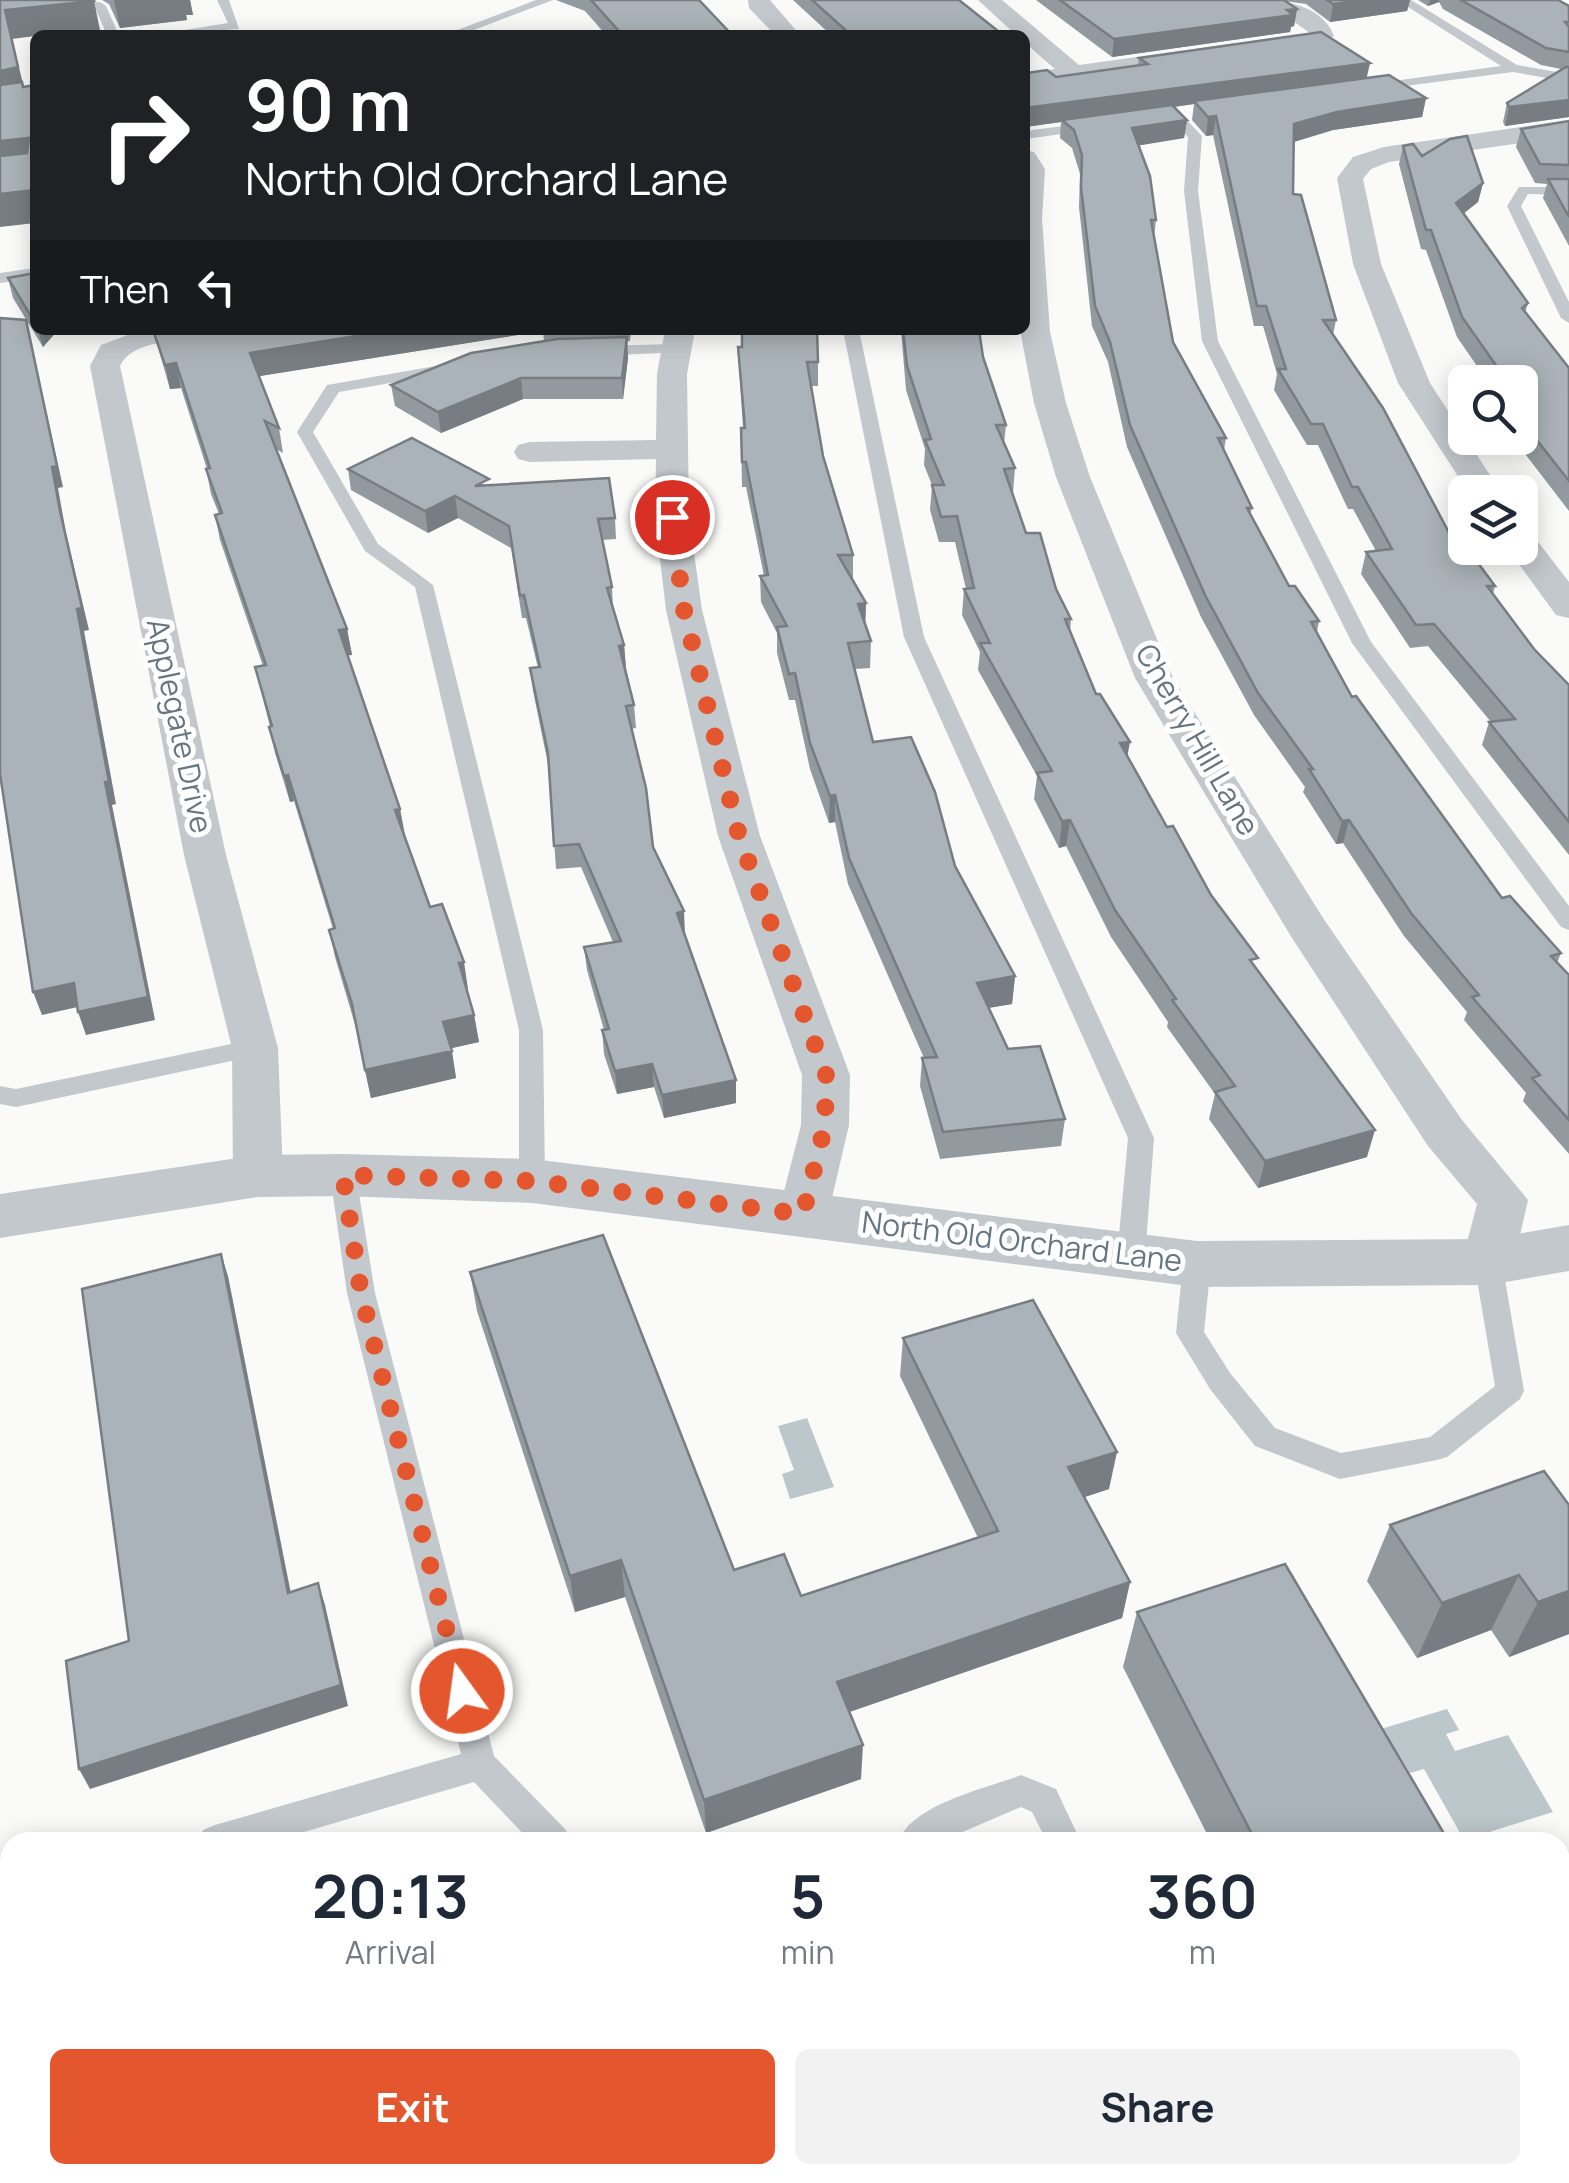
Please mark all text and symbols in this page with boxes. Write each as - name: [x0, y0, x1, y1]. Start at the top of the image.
- text: 90 m: [245, 56, 412, 152]
- icon: right: [80, 70, 210, 200]
- text: North Old Orchard Lane: [245, 147, 728, 209]
- icon: left: [189, 260, 244, 315]
- text: Then: [80, 262, 169, 314]
- map controls: [1448, 365, 1538, 565]
- button: search: [1448, 365, 1538, 455]
- pin: [630, 475, 715, 560]
- button: layers: [1448, 475, 1538, 565]
- icon: arrive: [645, 490, 700, 545]
- street label: Applegate Drive: [138, 615, 223, 837]
- street label: Cherry Hill Lane: [1127, 636, 1270, 843]
- street label: North Old Orchard Lane: [860, 1201, 1185, 1280]
- position arrow: [410, 1639, 514, 1743]
- text: 20:13: [312, 1854, 469, 1936]
- text: 5: [790, 1854, 825, 1936]
- text: 360: [1146, 1854, 1258, 1936]
- text: Arrival: [345, 1930, 436, 1974]
- text: min: [781, 1930, 834, 1974]
- text: m: [1189, 1930, 1216, 1974]
- button: Exit: [50, 2049, 775, 2164]
- button: Share: [795, 2049, 1520, 2164]

